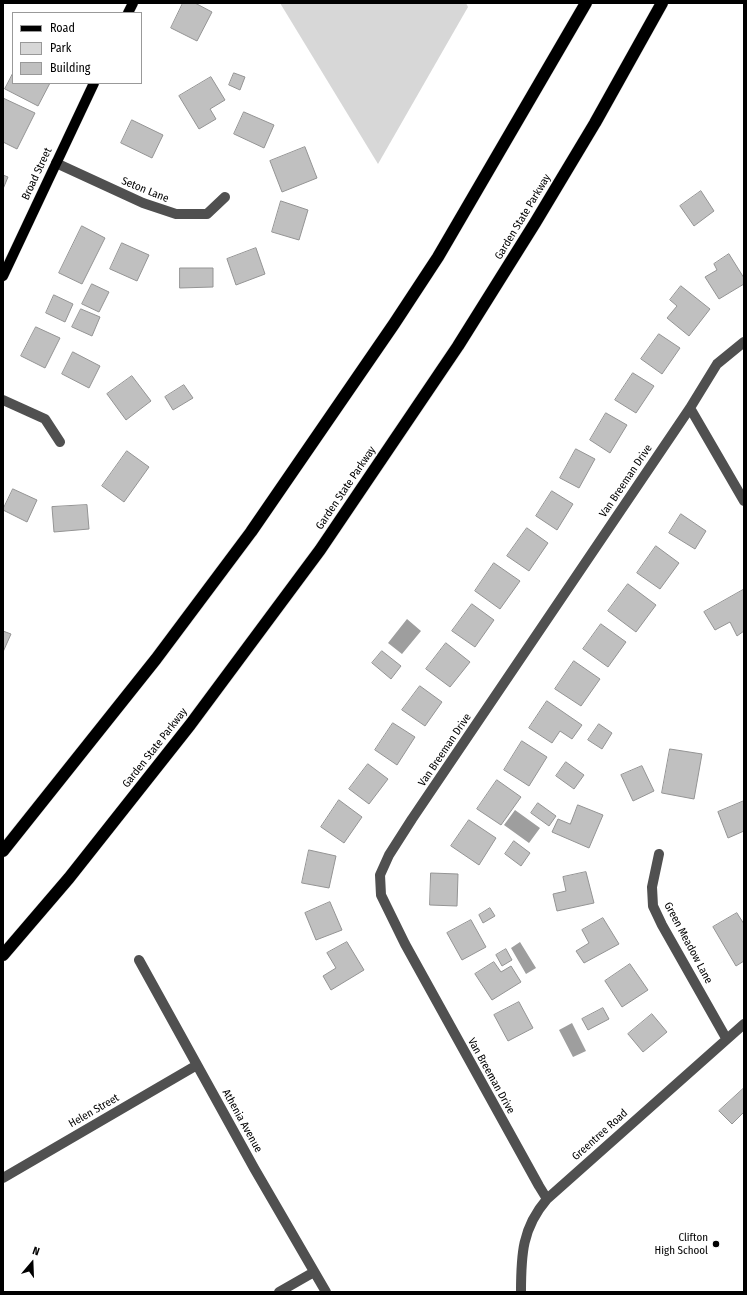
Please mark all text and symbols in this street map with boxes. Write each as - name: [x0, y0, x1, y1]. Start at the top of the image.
- legend: [12, 12, 142, 84]
- text: Road: [50, 21, 75, 35]
- text: Park: [50, 41, 71, 55]
- text: Building: [50, 61, 90, 75]
- street label: Broad Street: [19, 146, 55, 202]
- street label: Garden State Parkway: [492, 172, 554, 262]
- street label: Seton Lane: [119, 175, 171, 205]
- street label: Van Breeman Drive: [597, 442, 655, 520]
- street label: Garden State Parkway: [313, 444, 379, 532]
- street label: Garden State Parkway: [120, 706, 190, 790]
- street label: Van Breeman Drive: [416, 711, 474, 789]
- street label: Green Meadow Lane: [661, 900, 715, 986]
- street label: Van Breeman Drive: [465, 1036, 517, 1116]
- street label: Athenia Avenue: [219, 1087, 265, 1155]
- street label: Helen Street: [67, 1091, 121, 1131]
- street label: Greentree Road: [570, 1107, 630, 1163]
- place label: Clifton High School: [655, 1231, 708, 1257]
- marker: Clifton High School: [711, 1239, 721, 1249]
- north arrow: [12, 1243, 52, 1283]
- text: N: [31, 1244, 41, 1258]

